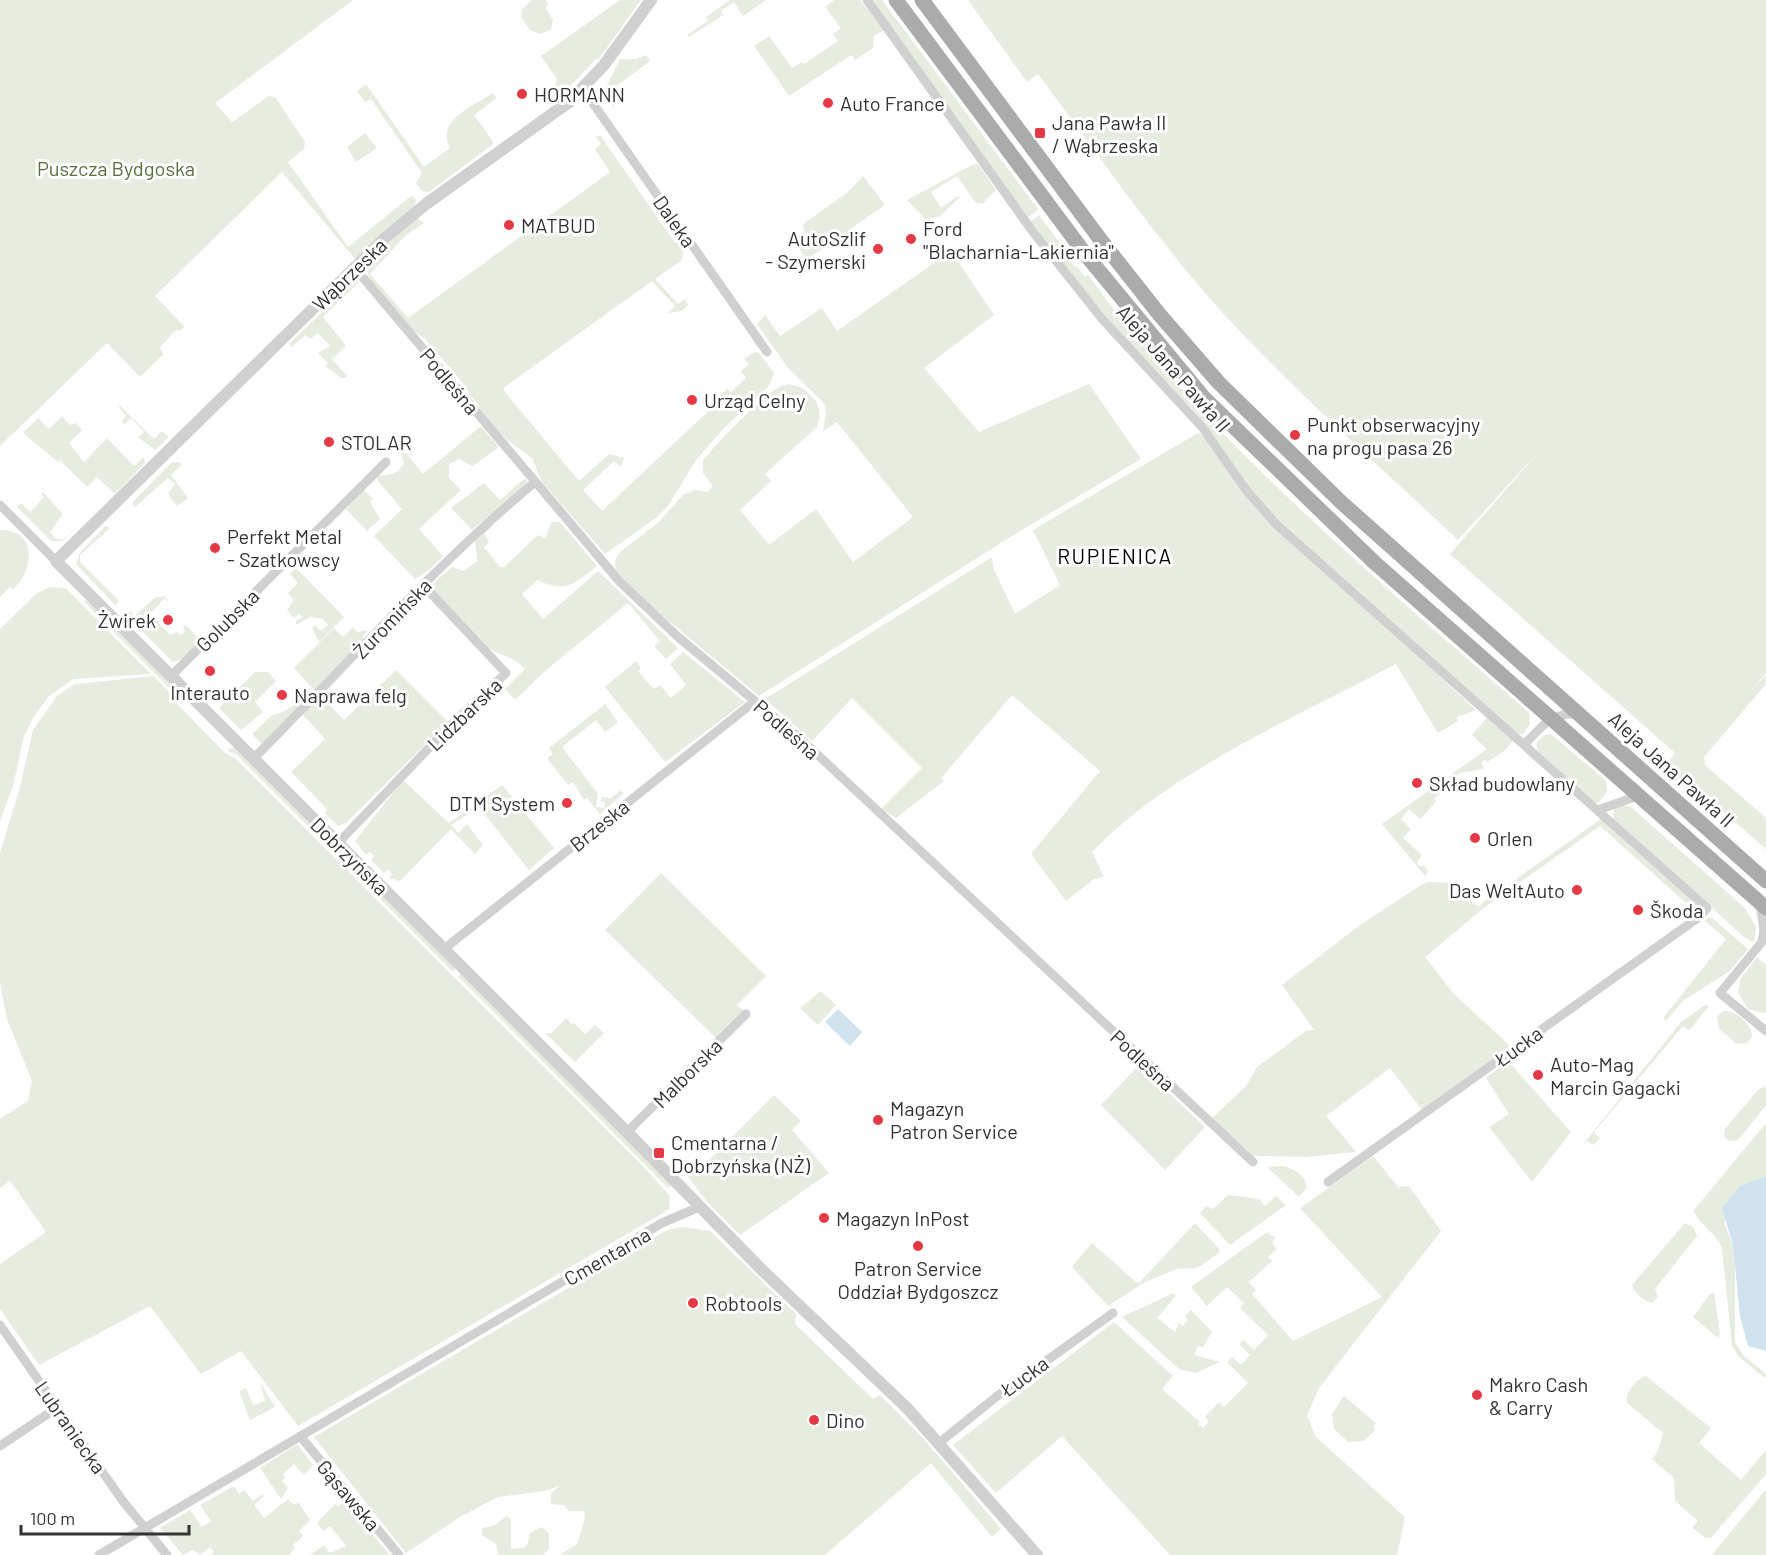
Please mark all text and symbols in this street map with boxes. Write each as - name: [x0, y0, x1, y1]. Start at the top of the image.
- place label: HORMANN: [534, 82, 625, 106]
- marker: HORMANN: [515, 87, 529, 101]
- place label: Auto France: [840, 91, 945, 115]
- marker: Auto France: [821, 96, 835, 110]
- place label: Jana Pawła II / Wąbrzeska: [1052, 110, 1166, 157]
- marker: Jana Pawła II / Wąbrzeska: [1033, 126, 1047, 140]
- park label: Puszcza Bydgoska: [37, 156, 195, 180]
- street label: Daleka: [649, 190, 701, 252]
- place label: MATBUD: [521, 213, 595, 237]
- place label: Ford "Blacharnia-Lakiernia": [923, 216, 1114, 263]
- marker: MATBUD: [502, 218, 516, 232]
- place label: AutoSzlif - Szymerski: [765, 226, 866, 273]
- marker: Ford "Blacharnia-Lakiernia": [904, 232, 918, 246]
- street label: Wąbrzeska: [307, 233, 391, 315]
- marker: AutoSzlif - Szymerski: [871, 242, 885, 256]
- street label: Aleja Jana Pawła II: [1112, 299, 1236, 437]
- street label: Podleśna: [415, 343, 485, 419]
- place label: Urząd Celny: [704, 388, 805, 412]
- marker: Urząd Celny: [685, 393, 699, 407]
- place label: Punkt obserwacyjny na progu pasa 26: [1307, 412, 1480, 459]
- marker: Punkt obserwacyjny na progu pasa 26: [1288, 428, 1302, 442]
- place label: STOLAR: [341, 430, 412, 454]
- marker: STOLAR: [322, 435, 336, 449]
- place label: Perfekt Metal - Szatkowscy: [227, 524, 342, 571]
- marker: Perfekt Metal - Szatkowscy: [208, 541, 222, 555]
- district label: RUPIENICA: [1057, 543, 1173, 568]
- street label: Żuromińska: [348, 573, 436, 663]
- street label: Golubska: [191, 584, 263, 656]
- place label: Żwirek: [98, 608, 156, 632]
- marker: Żwirek: [161, 613, 175, 627]
- marker: Interauto: [203, 664, 217, 678]
- street label: Lidzbarska: [422, 673, 506, 755]
- place label: Interauto: [170, 680, 250, 704]
- place label: Naprawa felg: [294, 683, 407, 707]
- marker: Naprawa felg: [275, 688, 289, 702]
- street label: Podleśna: [749, 694, 825, 764]
- street label: Aleja Jana Pawła II: [1604, 706, 1740, 832]
- place label: Skład budowlany: [1429, 771, 1575, 795]
- marker: Skład budowlany: [1410, 776, 1424, 790]
- place label: DTM System: [449, 791, 555, 815]
- street label: Brzeska: [565, 794, 633, 856]
- marker: DTM System: [560, 796, 574, 810]
- street label: Dobrzyńska: [306, 812, 394, 900]
- place label: Orlen: [1487, 826, 1533, 850]
- marker: Orlen: [1468, 831, 1482, 845]
- place label: Das WeltAuto: [1449, 878, 1565, 902]
- marker: Das WeltAuto: [1570, 883, 1584, 897]
- place label: Škoda: [1650, 898, 1703, 922]
- marker: Škoda: [1631, 903, 1645, 917]
- street label: Łucka: [1489, 1021, 1547, 1072]
- street label: Podleśna: [1106, 1024, 1180, 1096]
- street label: Malborska: [647, 1033, 727, 1113]
- place label: Auto-Mag Marcin Gagacki: [1550, 1052, 1681, 1099]
- marker: Auto-Mag Marcin Gagacki: [1531, 1068, 1545, 1082]
- place label: Magazyn Patron Service: [890, 1096, 1018, 1143]
- marker: Magazyn Patron Service: [871, 1113, 885, 1127]
- place label: Cmentarna / Dobrzyńska (NŻ): [671, 1130, 811, 1177]
- marker: Cmentarna / Dobrzyńska (NŻ): [652, 1146, 666, 1160]
- place label: Magazyn InPost: [836, 1206, 970, 1230]
- marker: Magazyn InPost: [817, 1211, 831, 1225]
- street label: Cmentarna: [560, 1222, 654, 1290]
- marker: Patron Service Oddział Bydgoszcz: [911, 1239, 925, 1253]
- place label: Patron Service Oddział Bydgoszcz: [838, 1256, 999, 1303]
- place label: Robtools: [705, 1291, 782, 1315]
- marker: Robtools: [686, 1296, 700, 1310]
- street label: Łucka: [995, 1351, 1053, 1402]
- place label: Makro Cash & Carry: [1489, 1372, 1588, 1419]
- street label: Lubraniecka: [30, 1376, 112, 1478]
- marker: Makro Cash & Carry: [1470, 1388, 1484, 1402]
- place label: Dino: [826, 1408, 865, 1432]
- marker: Dino: [807, 1413, 821, 1427]
- street label: Gąsawska: [312, 1455, 386, 1535]
- scale bar: [21, 1498, 189, 1536]
- text: 100 m: [30, 1507, 75, 1529]

